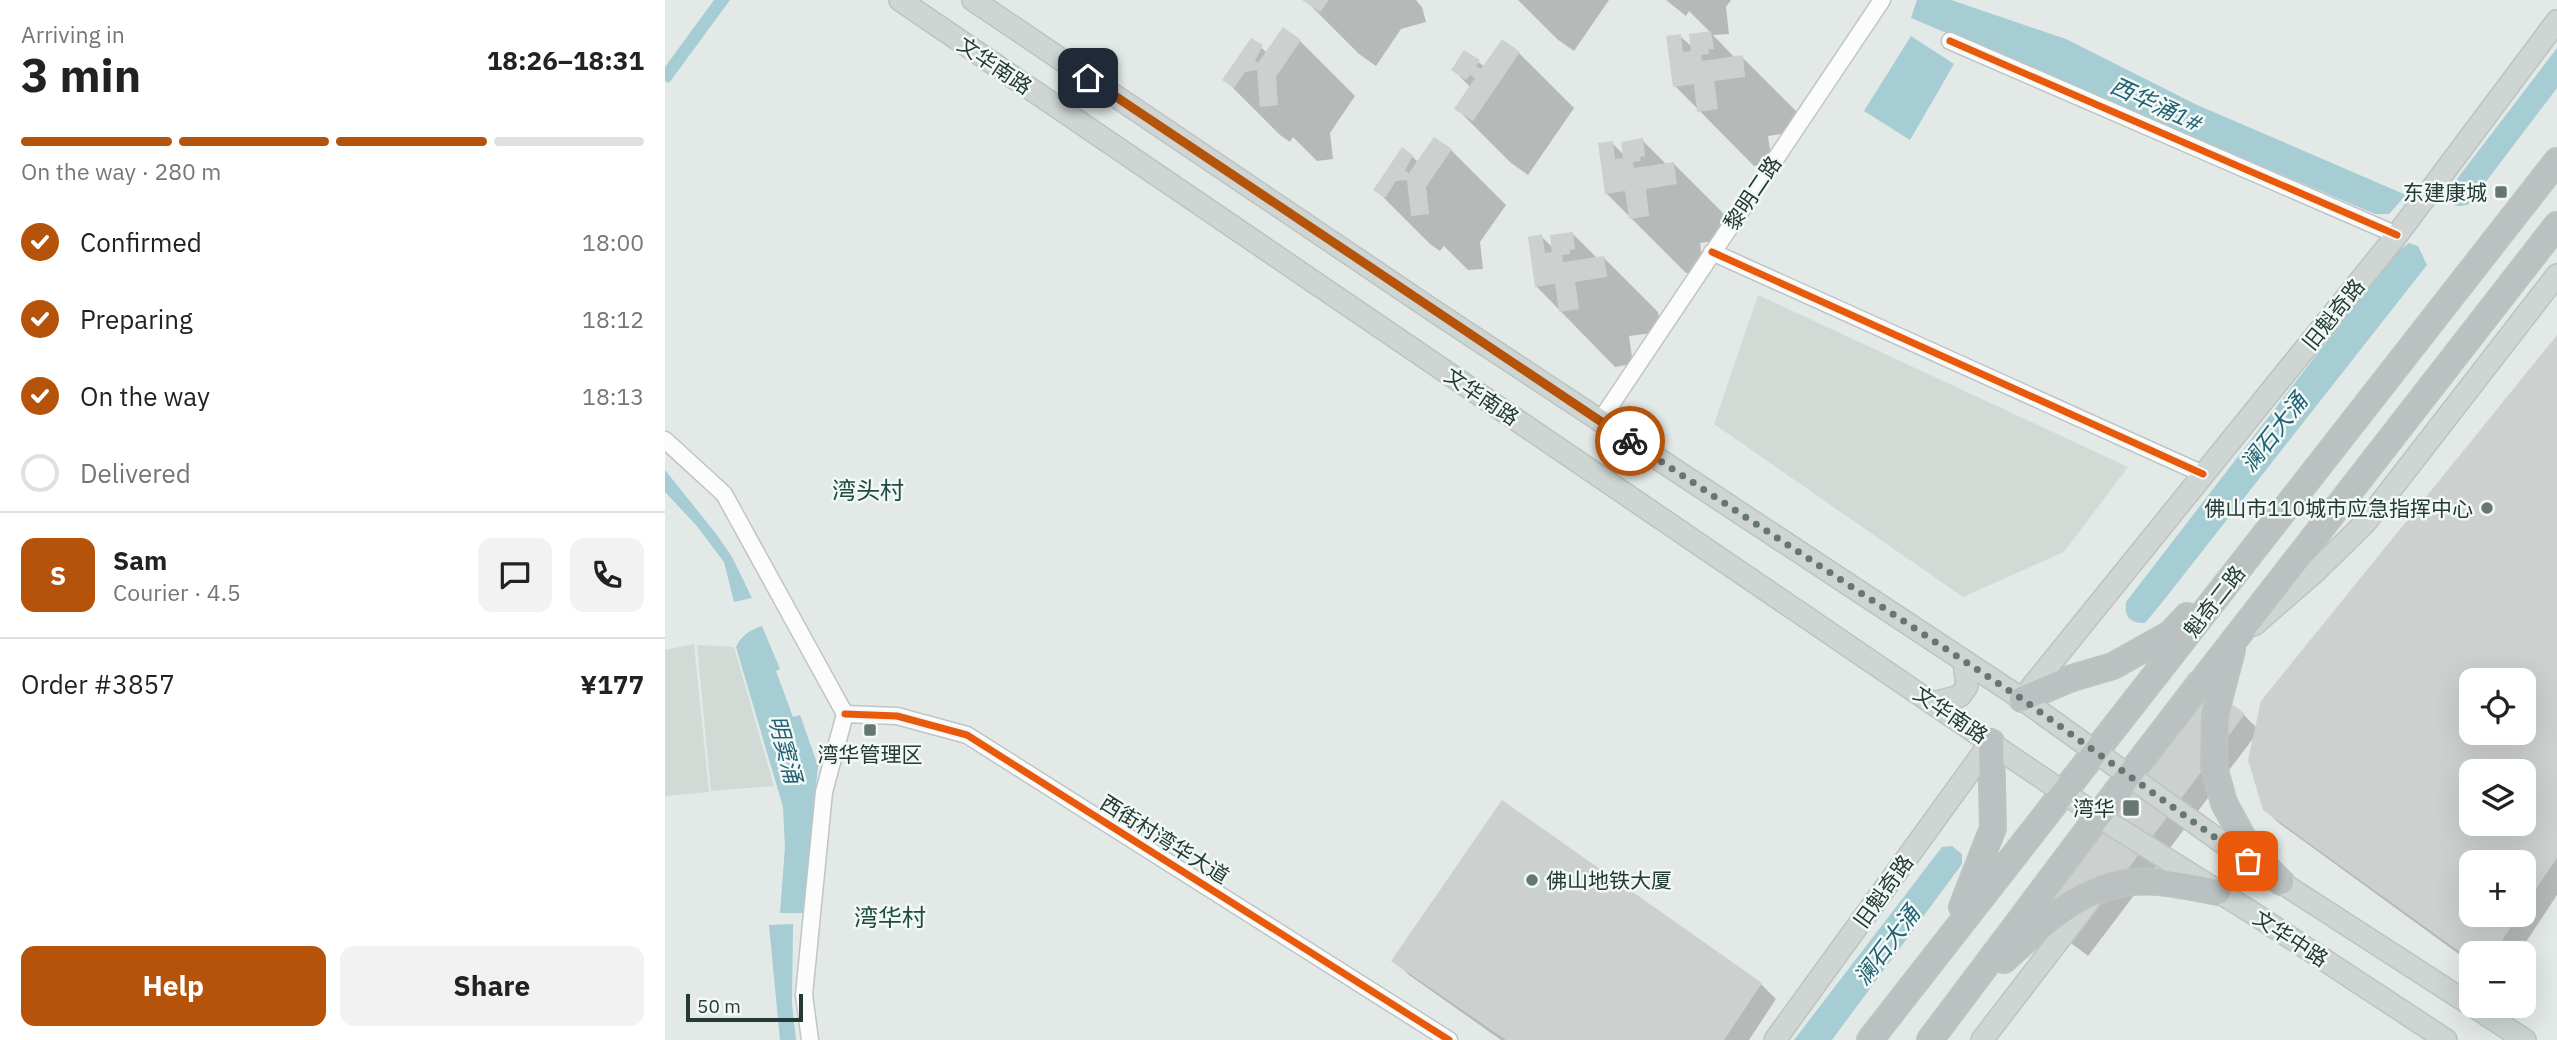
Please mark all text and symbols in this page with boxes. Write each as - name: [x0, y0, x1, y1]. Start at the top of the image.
- text: Arriving in: [21, 19, 125, 49]
- street label: 文华南路: [952, 30, 1038, 100]
- text: 18:26–18:31: [487, 43, 644, 77]
- text: 3 min: [21, 45, 141, 105]
- pin: [1058, 48, 1118, 108]
- icon: home: [1069, 59, 1107, 97]
- water label: 西华涌1#: [2106, 70, 2208, 139]
- street label: 黎明二路: [1717, 150, 1787, 236]
- text: On the way · 280 m: [21, 156, 221, 186]
- place label: 东建康城: [2403, 178, 2487, 206]
- marker: 东建康城: [2493, 184, 2509, 200]
- icon: check: [21, 223, 59, 261]
- text: Confirmed: [80, 225, 202, 259]
- text: 18:00: [582, 227, 644, 257]
- street label: 旧魁奇路: [2296, 273, 2370, 355]
- icon: check: [21, 300, 59, 338]
- text: Preparing: [80, 302, 193, 336]
- text: 18:12: [582, 304, 644, 334]
- street label: 文华南路: [1439, 361, 1525, 431]
- icon: check: [21, 377, 59, 415]
- text: On the way: [80, 379, 210, 413]
- text: 18:13: [582, 381, 644, 411]
- water label: 澜石大涌: [2233, 384, 2315, 477]
- courier: [1595, 406, 1665, 476]
- icon: bike: [1611, 422, 1649, 460]
- text: Delivered: [80, 456, 191, 490]
- district label: 湾头村: [832, 474, 904, 506]
- place label: 佛山市110城市应急指挥中心: [2204, 494, 2473, 522]
- marker: 佛山市110城市应急指挥中心: [2479, 500, 2495, 516]
- button: chat: [478, 538, 552, 612]
- button: phone: [570, 538, 644, 612]
- text: Sam: [113, 543, 167, 577]
- text: S: [50, 558, 66, 592]
- street label: 魁奇二路: [2177, 559, 2251, 643]
- text: Courier · 4.5: [113, 577, 241, 607]
- text: Order #3857: [21, 667, 175, 701]
- text: ¥177: [580, 667, 644, 701]
- map controls: [2459, 668, 2536, 1018]
- button: locate: [2459, 668, 2536, 745]
- street label: 文华南路: [1908, 679, 1994, 749]
- water label: 明窦涌: [763, 712, 810, 789]
- marker: 湾华管理区: [862, 722, 878, 738]
- place label: 湾华管理区: [818, 740, 923, 768]
- button: layers: [2459, 759, 2536, 836]
- street label: 西街村湾华大道: [1095, 788, 1235, 890]
- place label: 湾华: [2073, 794, 2115, 822]
- marker: 湾华: [2121, 798, 2141, 818]
- pin: [2218, 831, 2278, 891]
- icon: bag: [2229, 842, 2267, 880]
- street label: 旧魁奇路: [1847, 849, 1919, 933]
- button: +: [2459, 850, 2536, 927]
- place label: 佛山地铁大厦: [1546, 866, 1672, 894]
- marker: 佛山地铁大厦: [1524, 872, 1540, 888]
- water label: 澜石大涌: [1846, 897, 1927, 991]
- district label: 湾华村: [854, 901, 926, 933]
- street label: 文华中路: [2248, 903, 2334, 973]
- button: −: [2459, 941, 2536, 1018]
- button: Help: [21, 946, 326, 1026]
- button: Share: [340, 946, 644, 1026]
- scale bar: [686, 991, 803, 1023]
- text: 50 m: [697, 994, 741, 1018]

